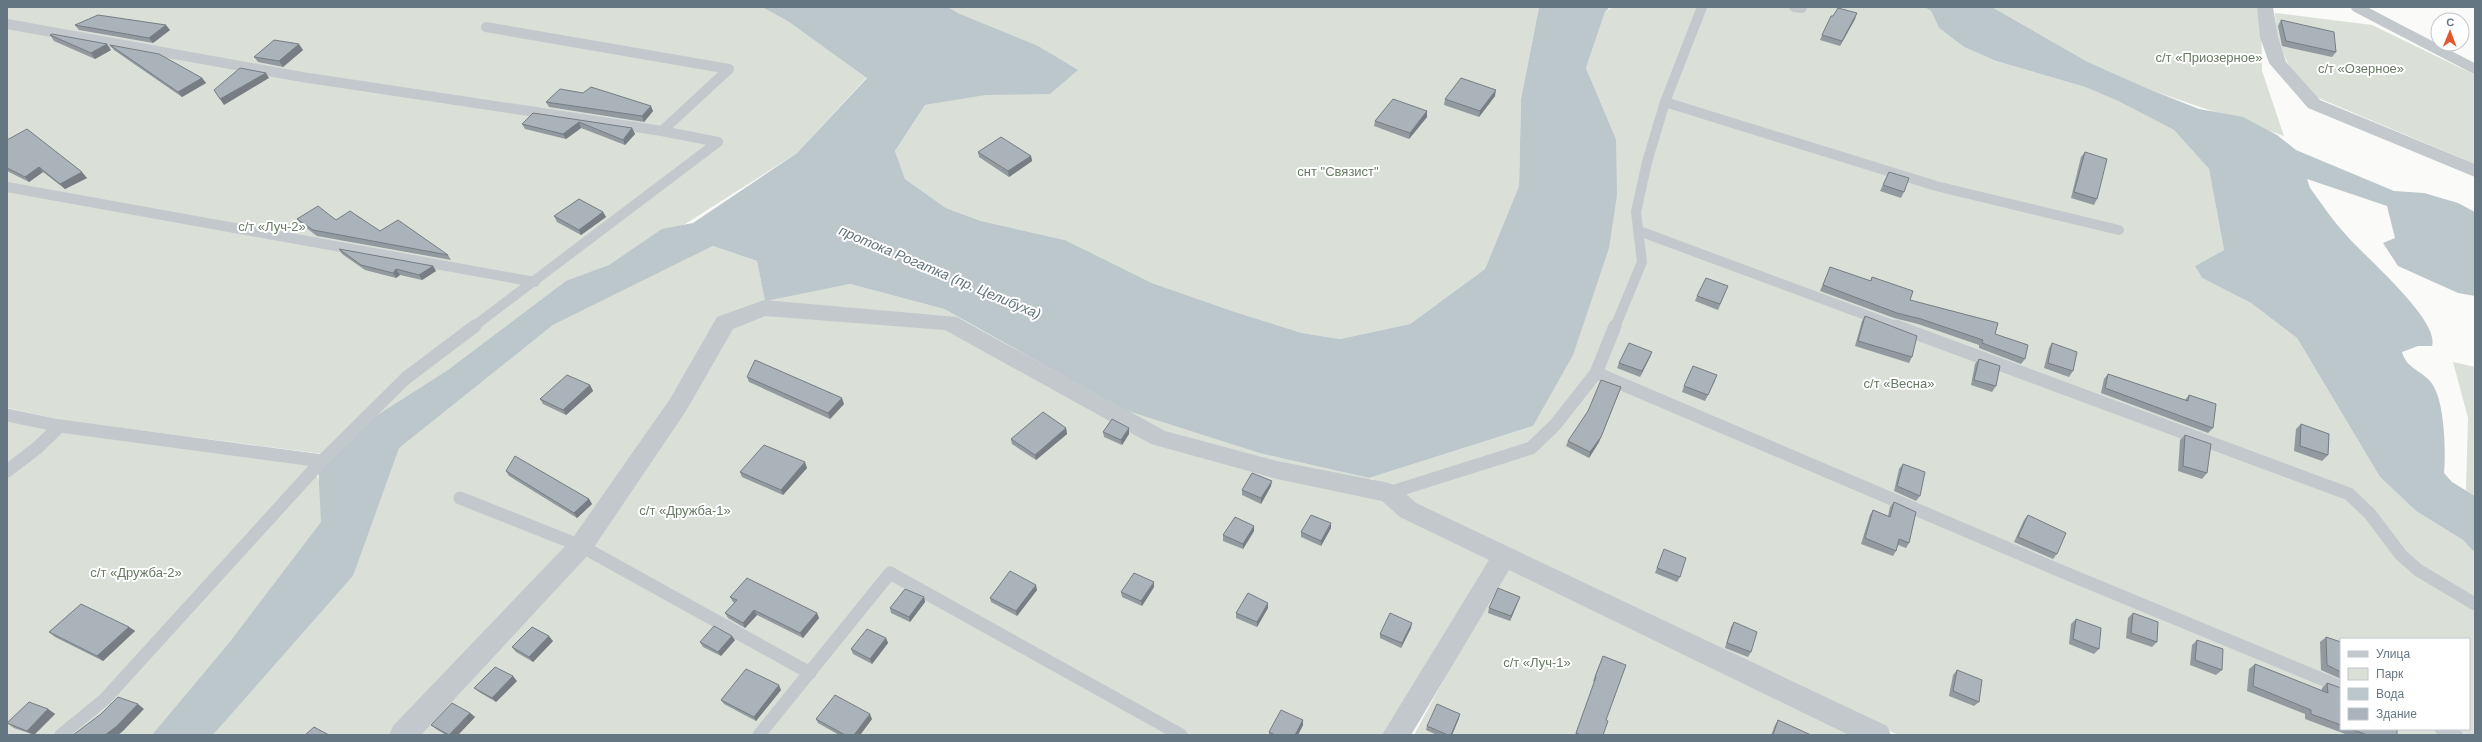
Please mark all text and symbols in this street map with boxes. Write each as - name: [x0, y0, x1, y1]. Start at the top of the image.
- north arrow: [2430, 12, 2470, 52]
- text: С: [2446, 16, 2454, 28]
- park label: с/т «Приозерное»: [2156, 50, 2262, 65]
- park label: с/т «Озерное»: [2318, 61, 2404, 76]
- park label: снт "Связист": [1297, 164, 1379, 179]
- park label: с/т «Луч-2»: [238, 219, 306, 234]
- water label: протока Рогатка (пр. Целибуха): [837, 222, 1043, 322]
- park label: с/т «Весна»: [1864, 376, 1934, 391]
- park label: с/т «Дружба-1»: [639, 503, 731, 518]
- park label: с/т «Дружба-2»: [90, 565, 182, 580]
- legend: [2340, 638, 2470, 730]
- text: Улица: [2376, 647, 2410, 661]
- park label: с/т «Луч-1»: [1503, 655, 1571, 670]
- text: Парк: [2376, 667, 2404, 681]
- text: Вода: [2376, 687, 2404, 701]
- text: Здание: [2376, 707, 2417, 721]

